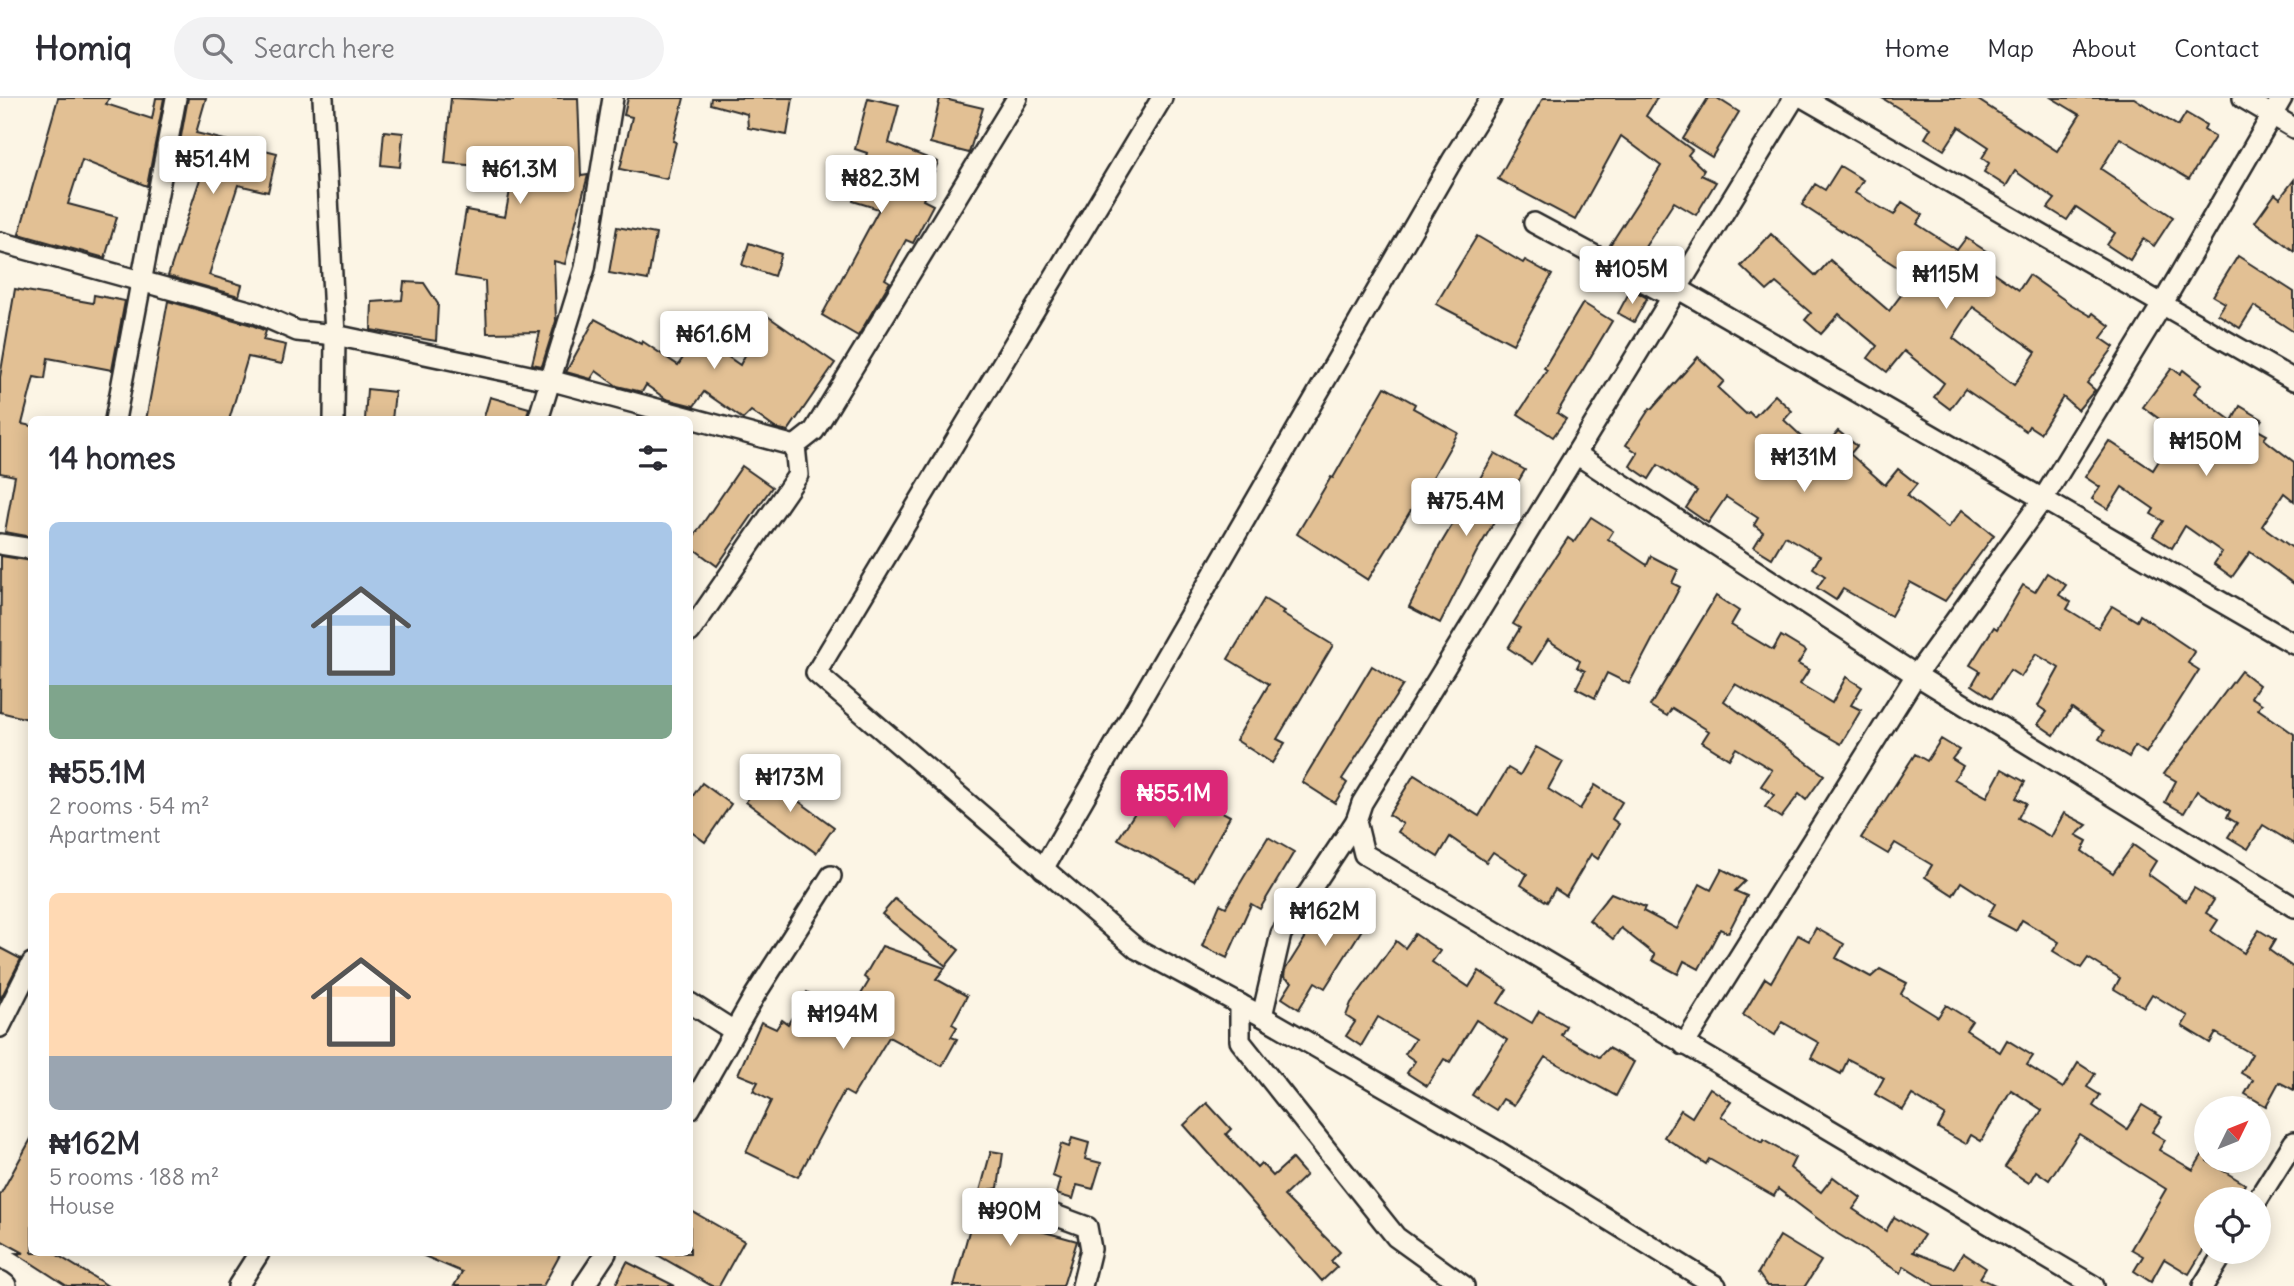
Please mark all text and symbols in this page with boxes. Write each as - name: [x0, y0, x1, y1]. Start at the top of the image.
- search box: [174, 17, 664, 80]
- text: Homiq: [35, 27, 132, 69]
- icon: search: [198, 29, 236, 67]
- text: Search here: [254, 32, 395, 65]
- text: Home: [1885, 33, 1949, 63]
- text: Map: [1987, 33, 2034, 63]
- text: About: [2072, 33, 2136, 63]
- text: Contact: [2174, 33, 2259, 63]
- pin: ₦51.4M: [156, 136, 270, 196]
- text: ₦51.4M: [175, 144, 251, 173]
- pin: ₦61.3M: [463, 146, 577, 206]
- text: ₦61.3M: [482, 154, 558, 183]
- pin: ₦82.3M: [824, 156, 938, 215]
- text: ₦82.3M: [842, 163, 920, 192]
- pin: ₦105M: [1583, 246, 1681, 306]
- pin: ₦115M: [1897, 252, 1995, 311]
- text: ₦105M: [1596, 254, 1668, 283]
- text: ₦115M: [1913, 259, 1979, 288]
- pin: ₦61.6M: [657, 312, 771, 371]
- text: ₦61.6M: [676, 319, 752, 348]
- pin: ₦150M: [2157, 418, 2255, 478]
- text: ₦150M: [2170, 426, 2242, 455]
- pin: ₦131M: [1755, 434, 1853, 494]
- text: 14 homes: [49, 439, 176, 477]
- icon: filters: [634, 439, 672, 477]
- text: ₦131M: [1771, 442, 1837, 471]
- pin: ₦75.4M: [1409, 478, 1523, 538]
- text: ₦75.4M: [1427, 486, 1505, 515]
- icon: home: [298, 568, 424, 694]
- text: ₦55.1M: [49, 753, 146, 791]
- pin: ₦173M: [741, 754, 839, 814]
- text: ₦173M: [756, 762, 824, 791]
- pin: ₦55.1M: [1117, 770, 1231, 830]
- text: ₦55.1M: [1137, 778, 1211, 807]
- text: 2 rooms · 54 m²: [49, 791, 210, 820]
- text: Apartment: [49, 820, 161, 849]
- pin: ₦162M: [1276, 888, 1374, 948]
- text: ₦162M: [1290, 896, 1360, 925]
- icon: home: [298, 939, 424, 1065]
- pin: ₦194M: [794, 992, 892, 1051]
- text: ₦194M: [808, 999, 878, 1028]
- north arrow: [2194, 1096, 2272, 1172]
- map controls: [2194, 1096, 2271, 1264]
- text: ₦162M: [49, 1124, 141, 1162]
- text: 5 rooms · 188 m²: [49, 1162, 219, 1191]
- button: locate: [2194, 1187, 2271, 1264]
- pin: ₦90M: [969, 1188, 1051, 1248]
- text: House: [49, 1191, 115, 1220]
- text: ₦90M: [978, 1196, 1042, 1225]

